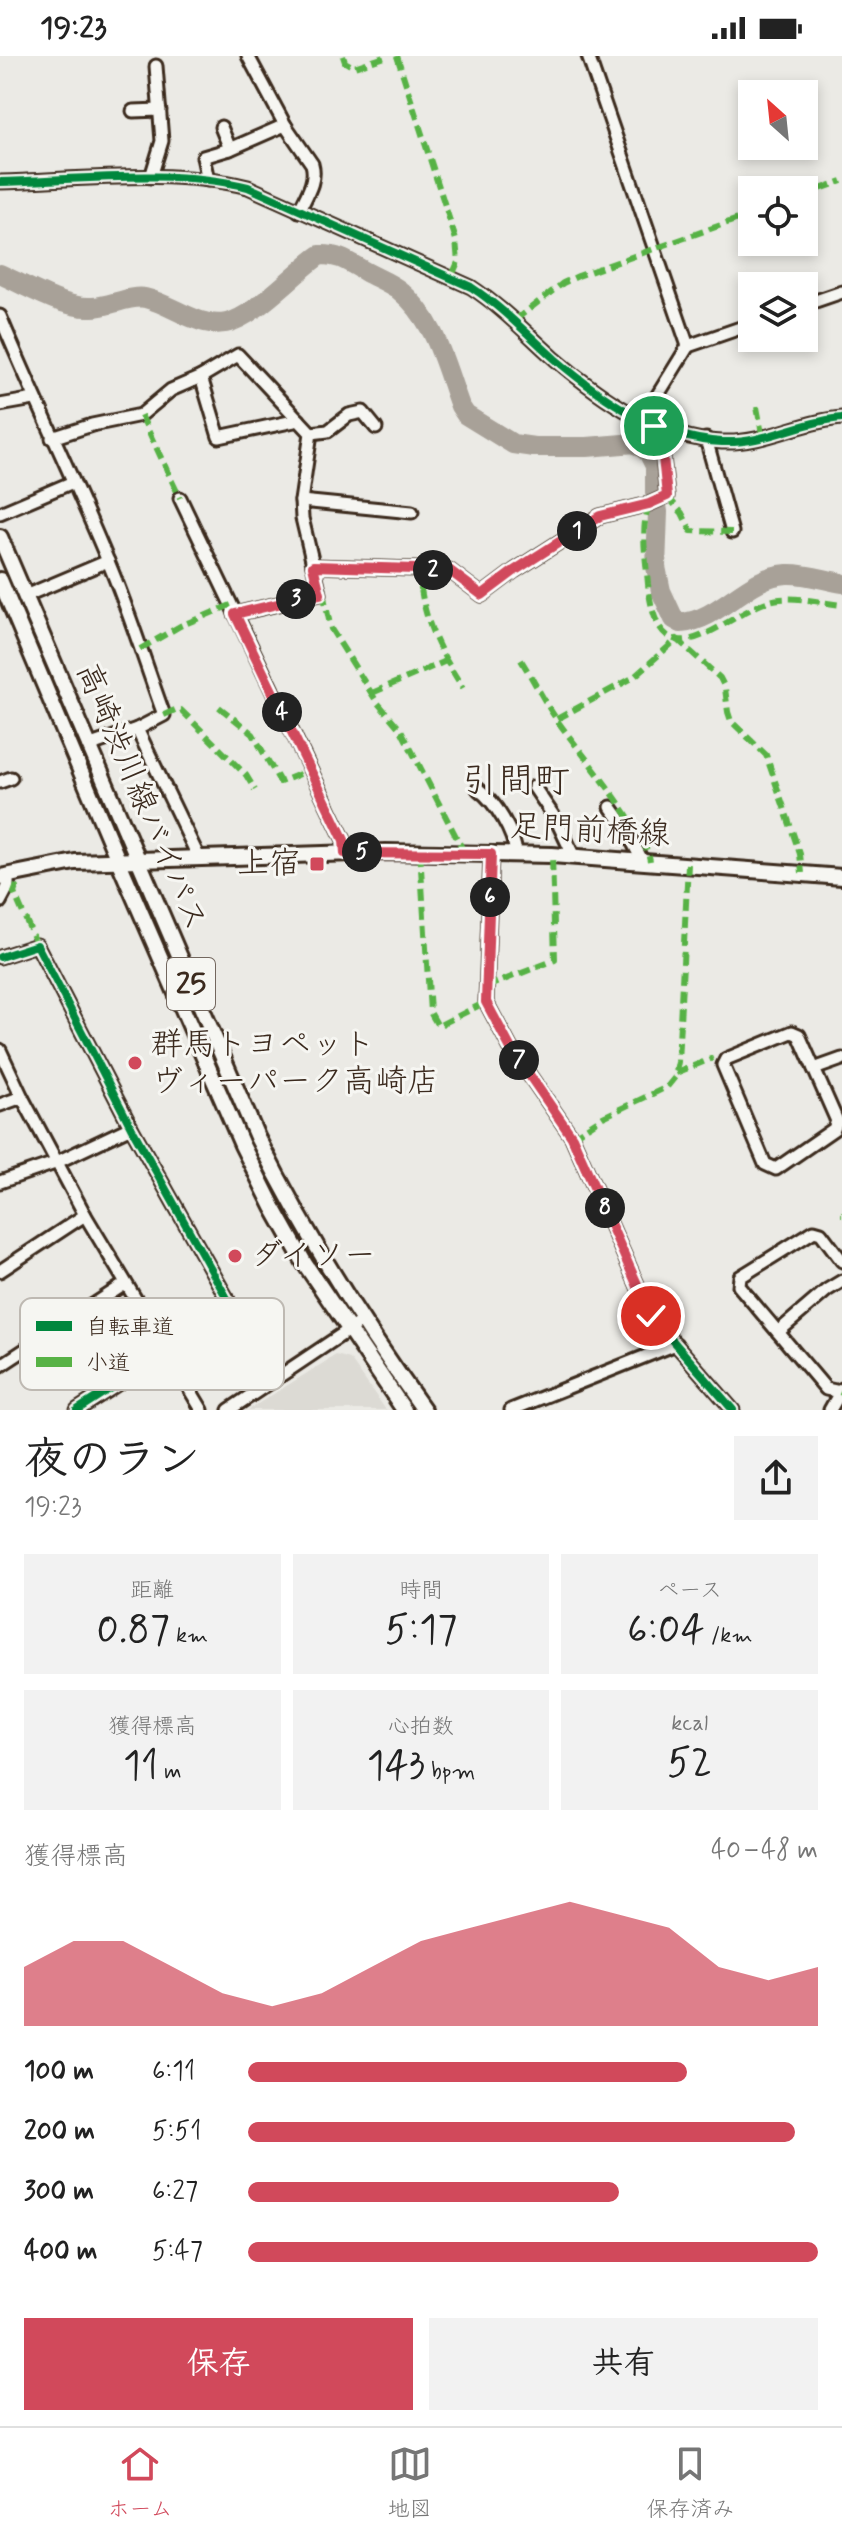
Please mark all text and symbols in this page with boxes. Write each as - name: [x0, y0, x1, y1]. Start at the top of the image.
- text: 19:23: [40, 9, 107, 48]
- north arrow: [738, 80, 818, 160]
- map controls: [738, 80, 818, 352]
- button: locate: [738, 176, 818, 256]
- button: layers: [738, 272, 818, 352]
- pin: [620, 392, 688, 460]
- icon: arrive: [632, 404, 676, 448]
- pin: 1: [557, 511, 597, 551]
- text: 1: [572, 517, 582, 545]
- pin: 2: [413, 550, 453, 590]
- text: 2: [428, 556, 438, 584]
- pin: 3: [276, 579, 316, 619]
- text: 3: [291, 585, 301, 613]
- street label: 高崎渋川線バイパス: [66, 657, 216, 937]
- pin: 4: [262, 692, 302, 732]
- text: 4: [276, 698, 288, 726]
- district label: 引間町: [462, 759, 570, 806]
- street label: 足門前橋線: [509, 806, 671, 856]
- pin: 5: [342, 832, 382, 872]
- text: 5: [355, 838, 369, 866]
- place label: 上宿: [237, 843, 301, 885]
- marker: 上宿: [308, 855, 326, 873]
- pin: 6: [470, 877, 510, 917]
- text: 6: [484, 883, 496, 911]
- road number: 25: [167, 958, 215, 1010]
- place label: 群馬トヨペット ヴィーパーク高崎店: [151, 1024, 439, 1103]
- pin: 7: [499, 1040, 539, 1080]
- text: 7: [512, 1046, 526, 1074]
- marker: 群馬トヨペット ヴィーパーク高崎店: [126, 1054, 144, 1072]
- pin: 8: [585, 1188, 625, 1228]
- text: 8: [599, 1194, 611, 1222]
- place label: ダイソー: [251, 1235, 376, 1277]
- marker: ダイソー: [226, 1247, 244, 1265]
- pin: [617, 1282, 685, 1350]
- icon: check: [629, 1294, 673, 1338]
- legend: [20, 1298, 284, 1390]
- text: 自転車道: [86, 1314, 174, 1342]
- text: 小道: [86, 1350, 130, 1378]
- text: 夜のラン: [24, 1432, 200, 1490]
- button: share: [734, 1436, 818, 1520]
- text: 19:23: [24, 1491, 82, 1525]
- text: 距離: [130, 1577, 174, 1605]
- text: 時間: [399, 1577, 443, 1605]
- text: ペース: [657, 1577, 722, 1605]
- text: 0.87: [97, 1605, 170, 1657]
- text: 5:17: [385, 1605, 457, 1657]
- text: 6:04: [627, 1605, 705, 1657]
- text: km: [170, 1622, 208, 1650]
- text: /km: [705, 1622, 752, 1650]
- text: kcal: [671, 1710, 708, 1738]
- text: 獲得標高: [108, 1713, 196, 1741]
- text: 心拍数: [388, 1713, 454, 1741]
- text: 52: [667, 1738, 712, 1790]
- text: 11: [123, 1741, 158, 1793]
- text: 143: [367, 1741, 425, 1793]
- text: m: [158, 1758, 182, 1786]
- text: bpm: [425, 1758, 475, 1786]
- text: 40–48 m: [711, 1834, 818, 1868]
- text: 獲得標高: [24, 1840, 128, 1874]
- text: 100 m: [24, 2055, 94, 2089]
- text: 6:11: [152, 2055, 195, 2089]
- text: 200 m: [24, 2115, 95, 2149]
- text: 5:51: [152, 2115, 201, 2149]
- text: 300 m: [24, 2175, 94, 2209]
- text: 6:27: [152, 2175, 198, 2209]
- text: 400 m: [24, 2235, 97, 2269]
- text: 5:47: [152, 2235, 203, 2269]
- button: 保存: [24, 2318, 413, 2410]
- button: 共有: [429, 2318, 818, 2410]
- tab: ホーム: [107, 2442, 173, 2524]
- tab: 地図: [388, 2442, 432, 2524]
- tab: 保存済み: [646, 2442, 735, 2524]

